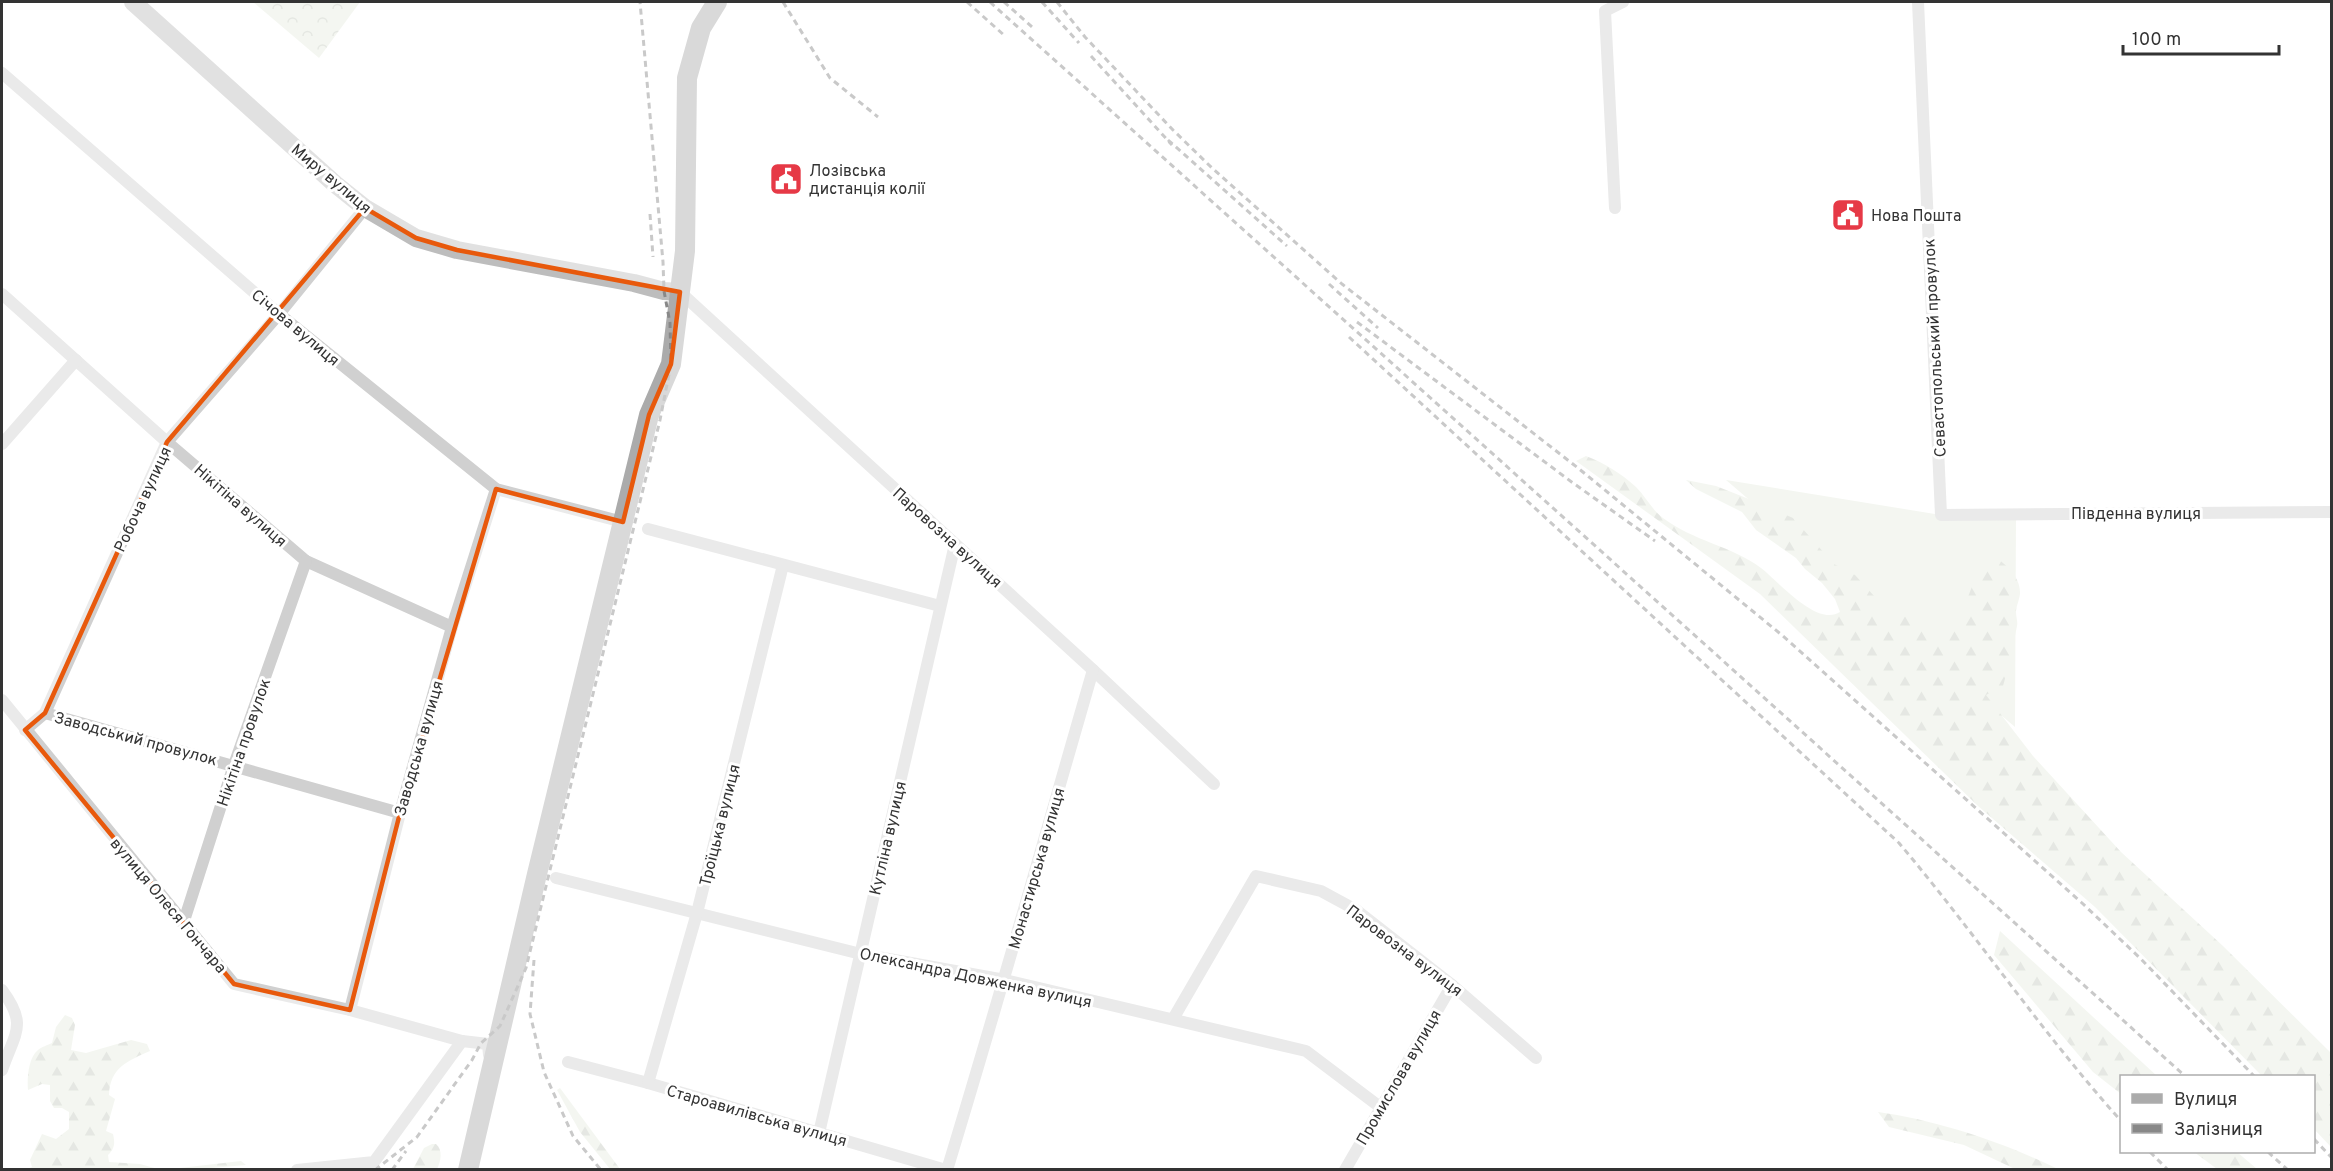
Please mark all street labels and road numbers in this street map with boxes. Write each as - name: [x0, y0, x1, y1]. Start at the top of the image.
- street label: Миру вулиця: [286, 140, 375, 219]
- street label: Севастопольський провулок: [1920, 238, 1952, 458]
- street label: Січова вулиця: [246, 286, 343, 371]
- street label: Робоча вулиця: [111, 444, 177, 556]
- street label: Нікітіна вулиця: [189, 461, 290, 552]
- street label: Паровозна вулиця: [888, 484, 1006, 593]
- street label: Південна вулиця: [2071, 505, 2201, 525]
- street label: Нікітіна провулок: [214, 676, 276, 809]
- street label: Заводська вулиця: [391, 678, 449, 819]
- street label: Заводський провулок: [52, 709, 219, 771]
- street label: Троїцька вулиця: [696, 762, 746, 888]
- street label: Кутліна вулиця: [866, 779, 912, 897]
- street label: Монастирська вулиця: [1005, 786, 1071, 952]
- street label: вулиця Олеся Гончара: [105, 834, 230, 978]
- street label: Паровозна вулиця: [1342, 901, 1466, 1002]
- street label: Олександра Довженка вулиця: [858, 945, 1094, 1013]
- street label: Промислова вулиця: [1353, 1007, 1447, 1149]
- street label: Староавилівська вулиця: [664, 1082, 849, 1152]

